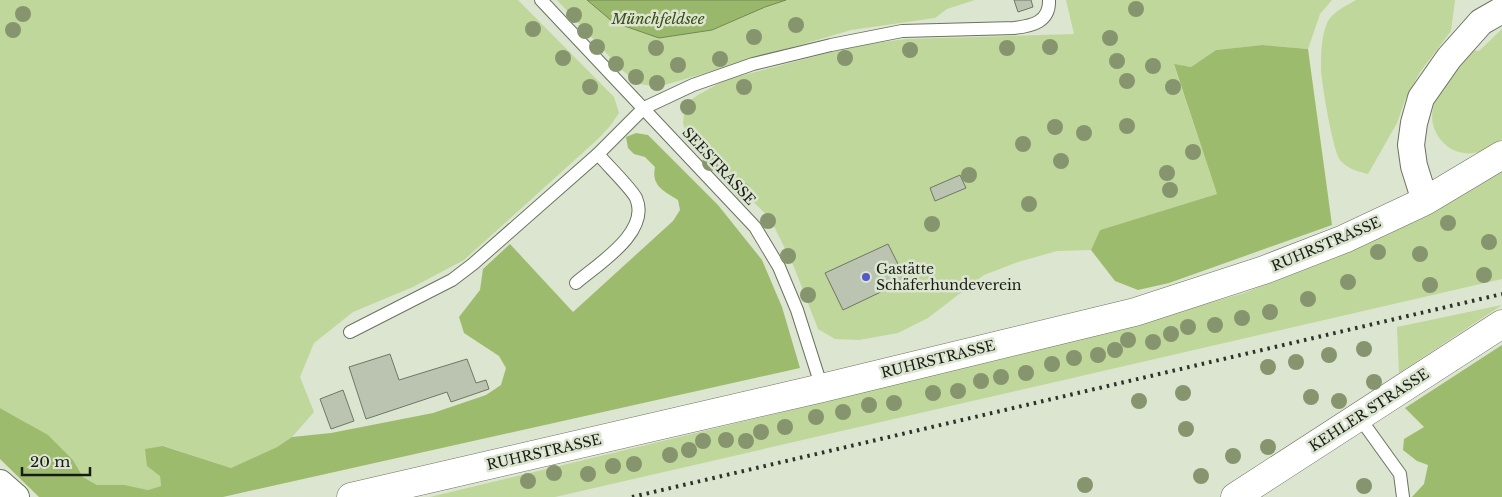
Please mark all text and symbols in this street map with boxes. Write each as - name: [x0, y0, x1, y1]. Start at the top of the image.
- water label: Münchfeldsee: [610, 9, 705, 28]
- street label: SEESTRASSE: [678, 123, 760, 209]
- street label: RUHRSTRASSE: [1269, 213, 1383, 275]
- place label: Gastätte Schäferhundeverein: [876, 260, 1022, 294]
- marker: Gastätte Schäferhundeverein: [860, 271, 872, 283]
- street label: RUHRSTRASSE: [879, 336, 997, 382]
- street label: KEHLER STRASSE: [1306, 365, 1432, 455]
- street label: RUHRSTRASSE: [485, 430, 603, 474]
- scale bar: [22, 444, 90, 476]
- text: 20 m: [30, 452, 70, 471]

